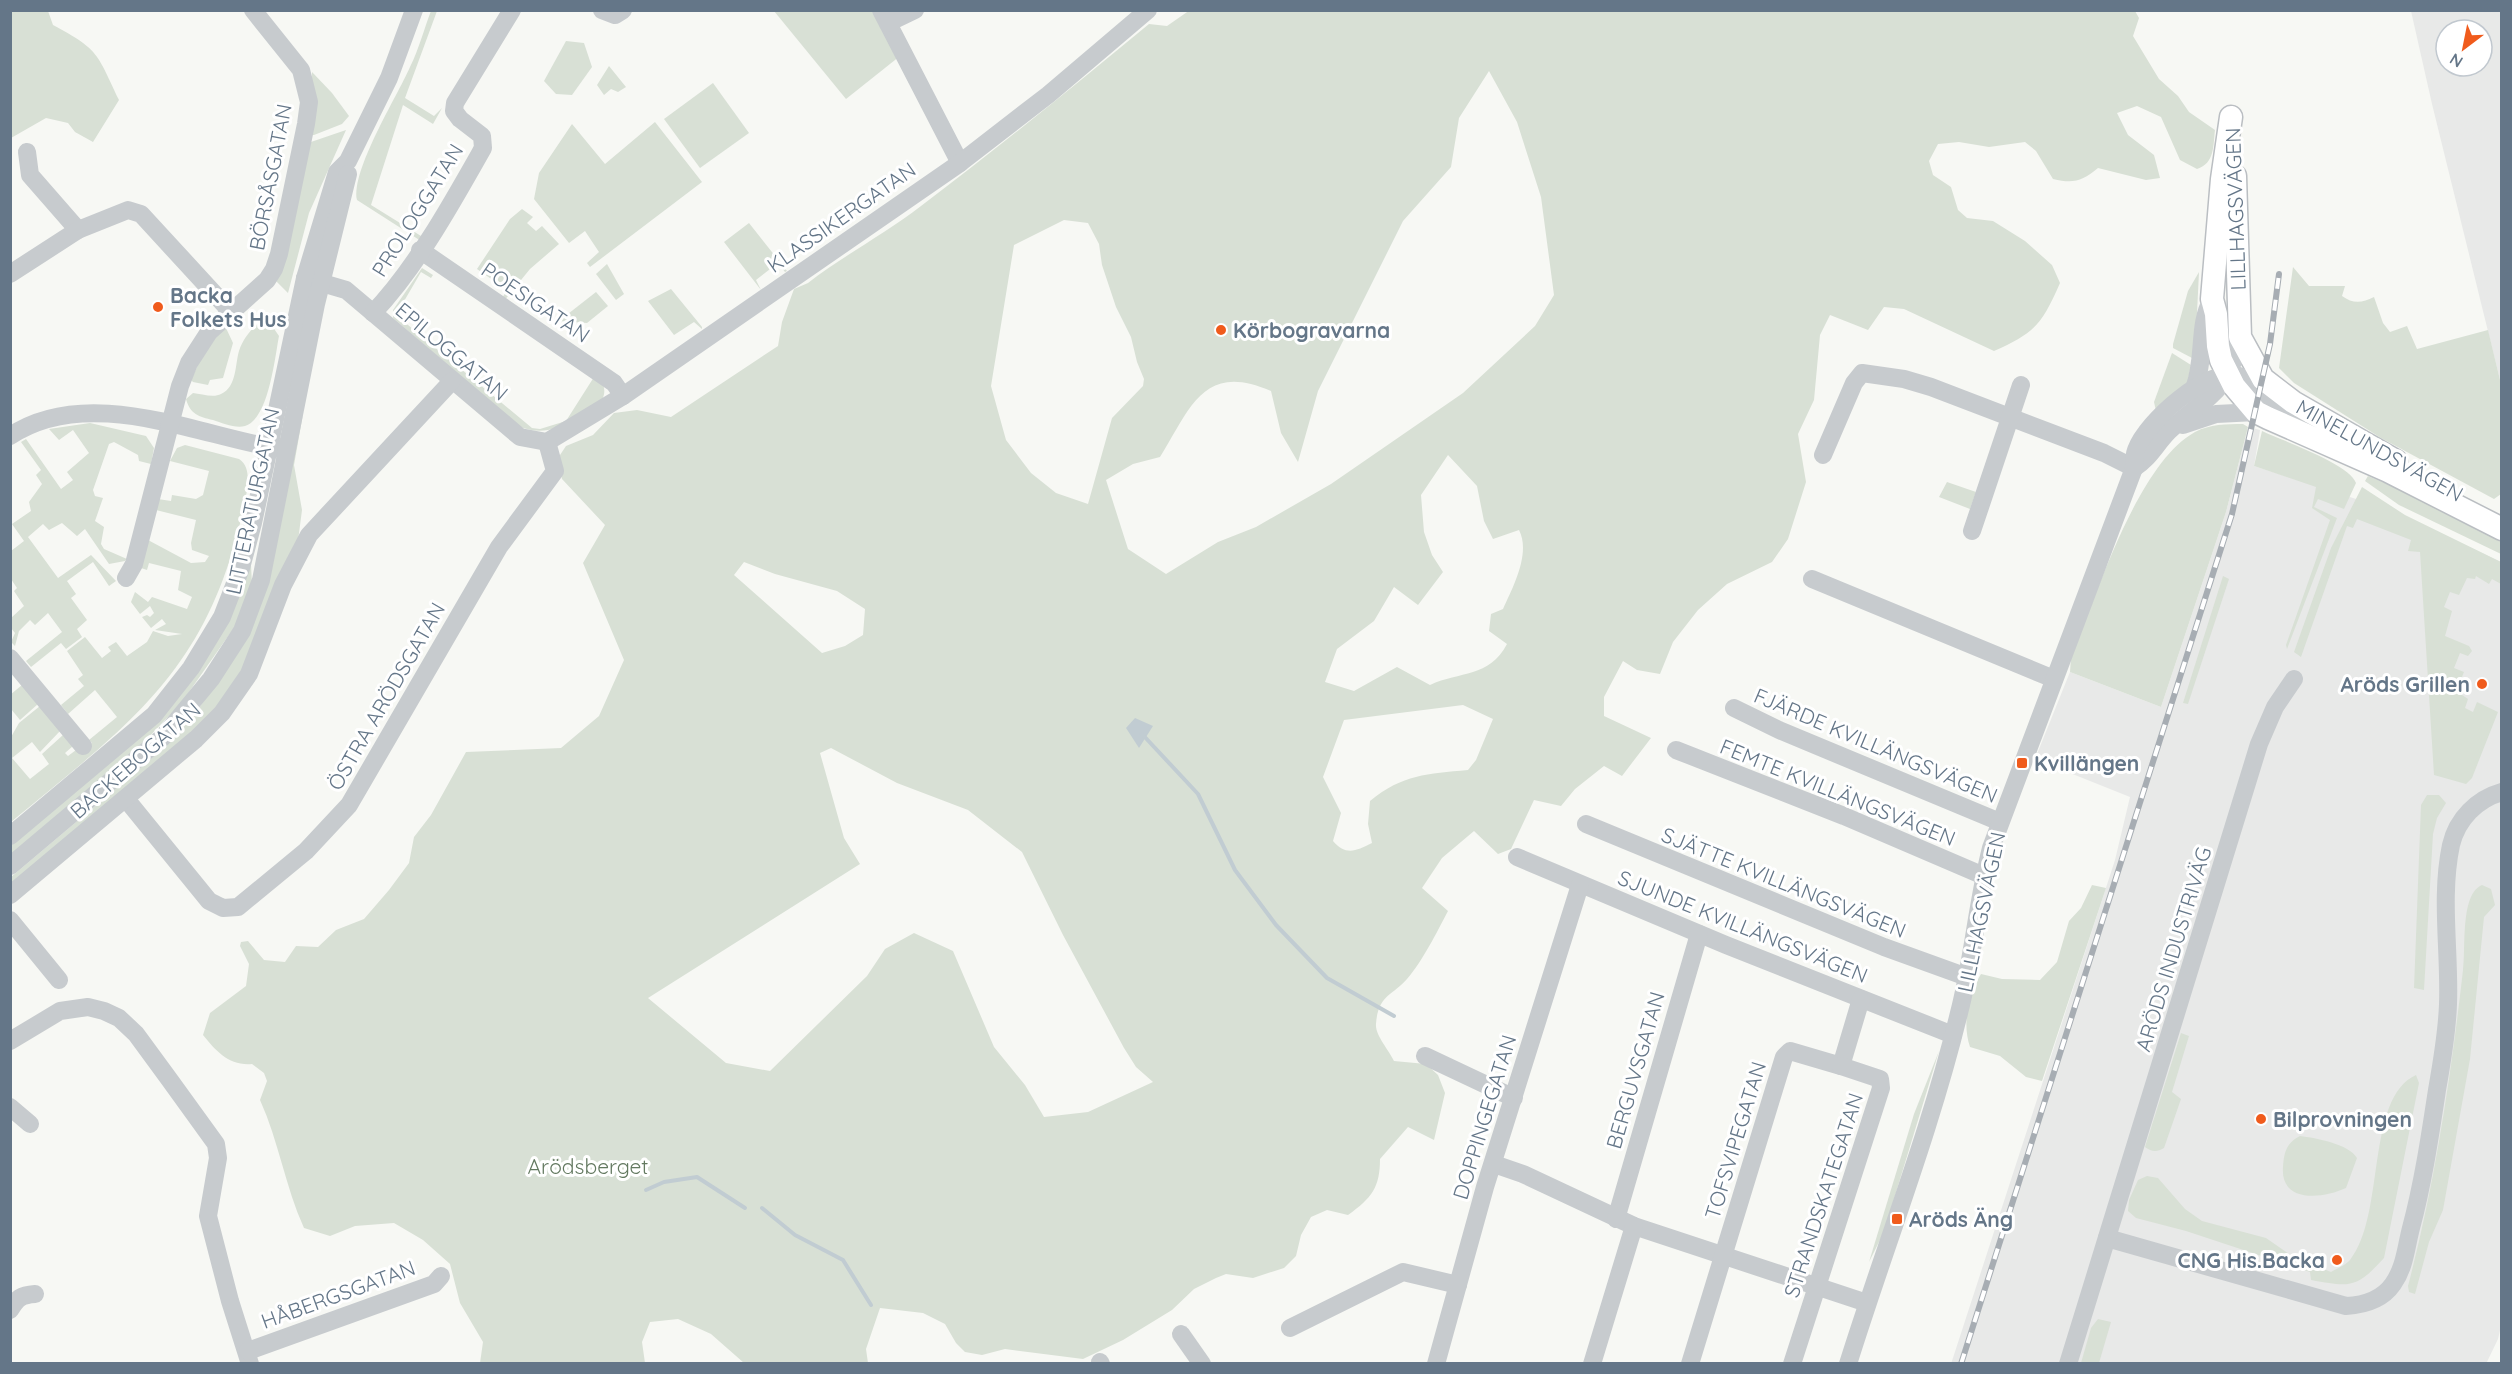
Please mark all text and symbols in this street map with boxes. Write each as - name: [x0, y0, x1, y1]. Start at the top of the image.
- north arrow: [2434, 18, 2494, 78]
- text: N: [2446, 49, 2466, 72]
- street label: BÖRSÅSGATAN: [243, 102, 297, 252]
- street label: LILLHAGSVÄGEN: [2219, 127, 2251, 291]
- street label: PROLOGGATAN: [366, 139, 468, 281]
- street label: KLASSIKERGATAN: [762, 156, 920, 278]
- street label: POESIGATAN: [477, 256, 595, 348]
- place label: Backa Folkets Hus: [170, 282, 287, 332]
- street label: EPILOGGATAN: [390, 296, 514, 406]
- marker: Backa Folkets Hus: [151, 300, 165, 314]
- place label: Körbogravarna: [1233, 317, 1390, 343]
- marker: Körbogravarna: [1214, 323, 1228, 337]
- street label: MINELUNDSVÄGEN: [2292, 393, 2468, 507]
- street label: LITTERATURGATAN: [220, 405, 284, 597]
- street label: ÖSTRA ARÖDSGATAN: [322, 598, 450, 794]
- place label: Aröds Grillen: [2340, 671, 2470, 697]
- marker: Aröds Grillen: [2475, 677, 2489, 691]
- street label: FJÄRDE KVILLÄNGSVÄGEN: [1750, 682, 2002, 808]
- street label: BACKEBOGATAN: [64, 696, 206, 824]
- street label: FEMTE KVILLÄNGSVÄGEN: [1716, 733, 1960, 851]
- place label: Kvillängen: [2034, 750, 2139, 776]
- marker: Kvillängen: [2015, 756, 2029, 770]
- street label: SJÄTTE KVILLÄNGSVÄGEN: [1658, 821, 1910, 943]
- street label: LILLHAGSVÄGEN: [1951, 830, 2011, 994]
- street label: ARÖDS INDUSTRIVÄG: [2129, 843, 2217, 1055]
- street label: SJUNDE KVILLÄNGSVÄGEN: [1614, 864, 1872, 988]
- street label: BERGUVSGATAN: [1600, 988, 1670, 1152]
- street label: DOPPINGEGATAN: [1447, 1031, 1521, 1203]
- street label: TOFSVIPEGATAN: [1699, 1058, 1771, 1222]
- street label: STRANDSKATEGATAN: [1778, 1090, 1868, 1300]
- place label: Bilprovningen: [2273, 1106, 2412, 1132]
- marker: Bilprovningen: [2254, 1112, 2268, 1126]
- park label: Arödsberget: [528, 1153, 648, 1179]
- place label: Aröds Äng: [1909, 1206, 2013, 1232]
- marker: Aröds Äng: [1890, 1212, 1904, 1226]
- place label: CNG His.Backa: [2178, 1247, 2325, 1273]
- marker: CNG His.Backa: [2330, 1253, 2344, 1267]
- street label: HÅBERGSGATAN: [257, 1254, 419, 1334]

